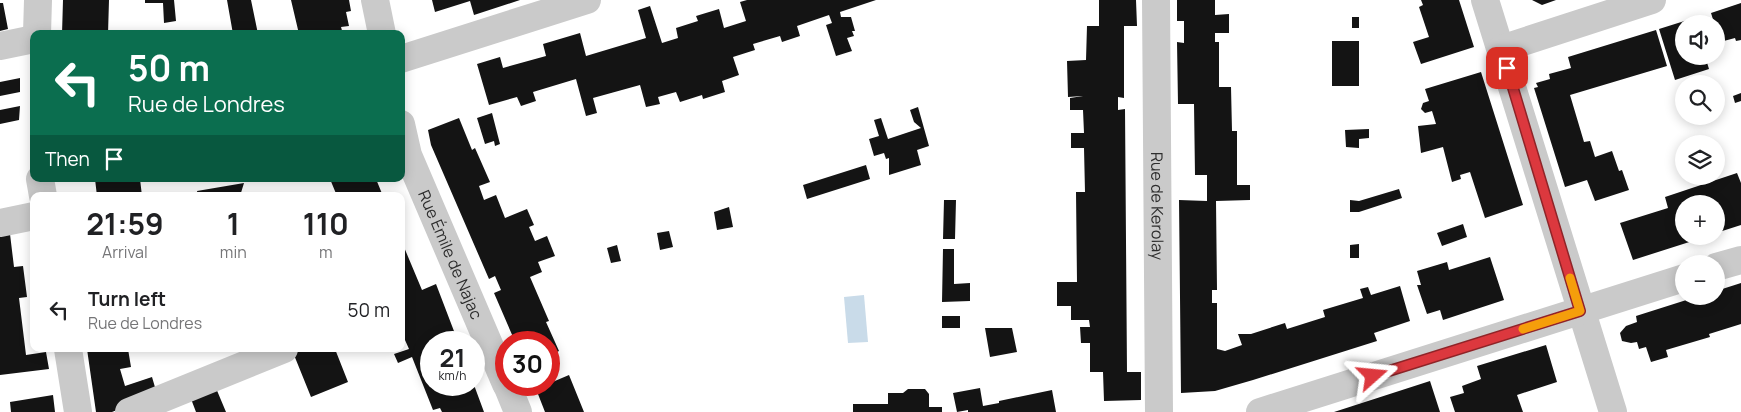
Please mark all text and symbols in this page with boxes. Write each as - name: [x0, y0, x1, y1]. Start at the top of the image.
- map controls: [1675, 15, 1725, 305]
- button: sound: [1675, 15, 1725, 65]
- text: 50 m: [128, 44, 210, 92]
- pin: [1486, 47, 1528, 89]
- icon: left: [45, 50, 110, 115]
- icon: arrive: [1493, 54, 1521, 82]
- button: search: [1675, 75, 1725, 125]
- text: Rue de Londres: [128, 89, 285, 119]
- button: layers: [1675, 135, 1725, 185]
- icon: arrive: [100, 145, 128, 173]
- text: Then: [45, 146, 90, 172]
- street label: Rue de Kerolay: [1146, 152, 1169, 261]
- street label: Rue Émile de Najac: [413, 186, 488, 323]
- button: +: [1675, 195, 1725, 245]
- text: 21:59: [86, 203, 164, 244]
- text: 1: [227, 203, 240, 244]
- text: 110: [303, 203, 349, 244]
- text: Arrival: [102, 241, 148, 263]
- text: min: [220, 241, 247, 263]
- text: m: [319, 241, 333, 263]
- button: −: [1675, 255, 1725, 305]
- text: Turn left: [88, 286, 166, 312]
- icon: left: [45, 296, 73, 324]
- text: 50 m: [348, 297, 390, 323]
- text: Rue de Londres: [88, 312, 202, 334]
- speed limit sign: 30: [495, 331, 560, 396]
- text: 21: [440, 340, 465, 375]
- position arrow: [1346, 349, 1398, 401]
- text: km/h: [439, 367, 466, 384]

